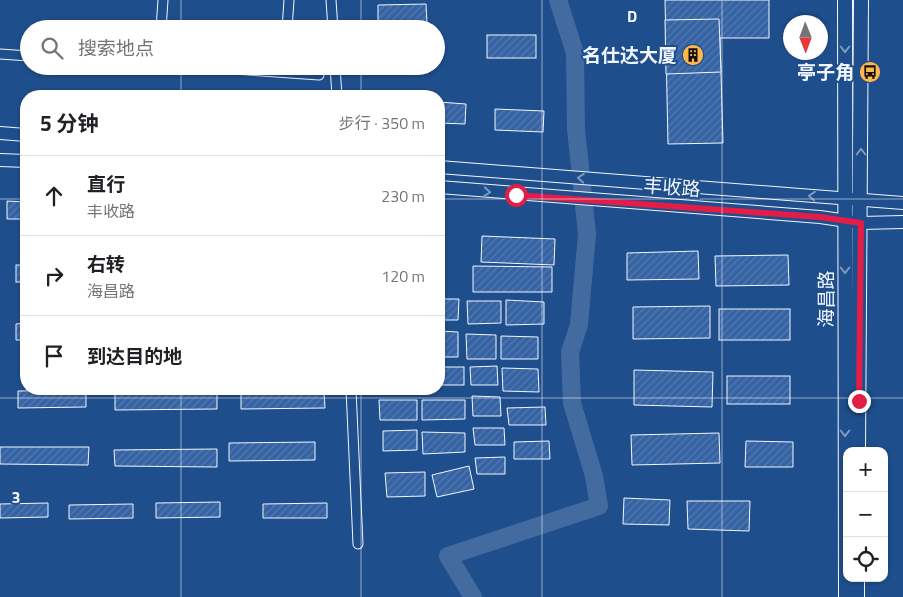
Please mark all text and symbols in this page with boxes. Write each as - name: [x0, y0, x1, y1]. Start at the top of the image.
- text: D: [627, 4, 637, 28]
- north arrow: [783, 15, 828, 60]
- search box: [20, 20, 445, 75]
- text: 搜索地点: [78, 33, 154, 62]
- icon: search: [38, 34, 66, 62]
- place label: 名仕达大厦: [582, 40, 677, 69]
- building icon: 名仕达大厦: [681, 43, 705, 67]
- one-way arrow: [840, 45, 850, 53]
- place label: 亭子角: [797, 57, 854, 86]
- bus stop icon: 亭子角: [858, 60, 882, 84]
- text: 5 分钟: [40, 107, 98, 139]
- text: 步行 · 350 m: [339, 111, 425, 135]
- one-way arrow: [856, 147, 866, 155]
- text: 直行: [87, 169, 125, 198]
- street label: 丰收路: [643, 170, 701, 203]
- one-way arrow: [577, 173, 585, 184]
- icon: ahead: [40, 182, 68, 210]
- text: 230 m: [381, 184, 425, 208]
- route start: [505, 184, 528, 207]
- one-way arrow: [484, 186, 492, 197]
- one-way arrow: [808, 191, 816, 202]
- text: 丰收路: [87, 199, 135, 223]
- text: 右转: [87, 249, 125, 278]
- icon: right: [40, 262, 68, 290]
- text: 120 m: [381, 264, 425, 288]
- one-way arrow: [840, 266, 850, 274]
- street label: 海昌路: [811, 270, 840, 328]
- text: 海昌路: [87, 279, 135, 303]
- text: 到达目的地: [87, 341, 182, 370]
- icon: arrive: [40, 342, 68, 370]
- route end: [848, 390, 871, 413]
- one-way arrow: [840, 429, 850, 437]
- map controls: [843, 447, 888, 582]
- button: +: [843, 447, 888, 492]
- text: 3: [12, 485, 20, 509]
- button: −: [843, 492, 888, 537]
- button: locate: [843, 537, 888, 582]

